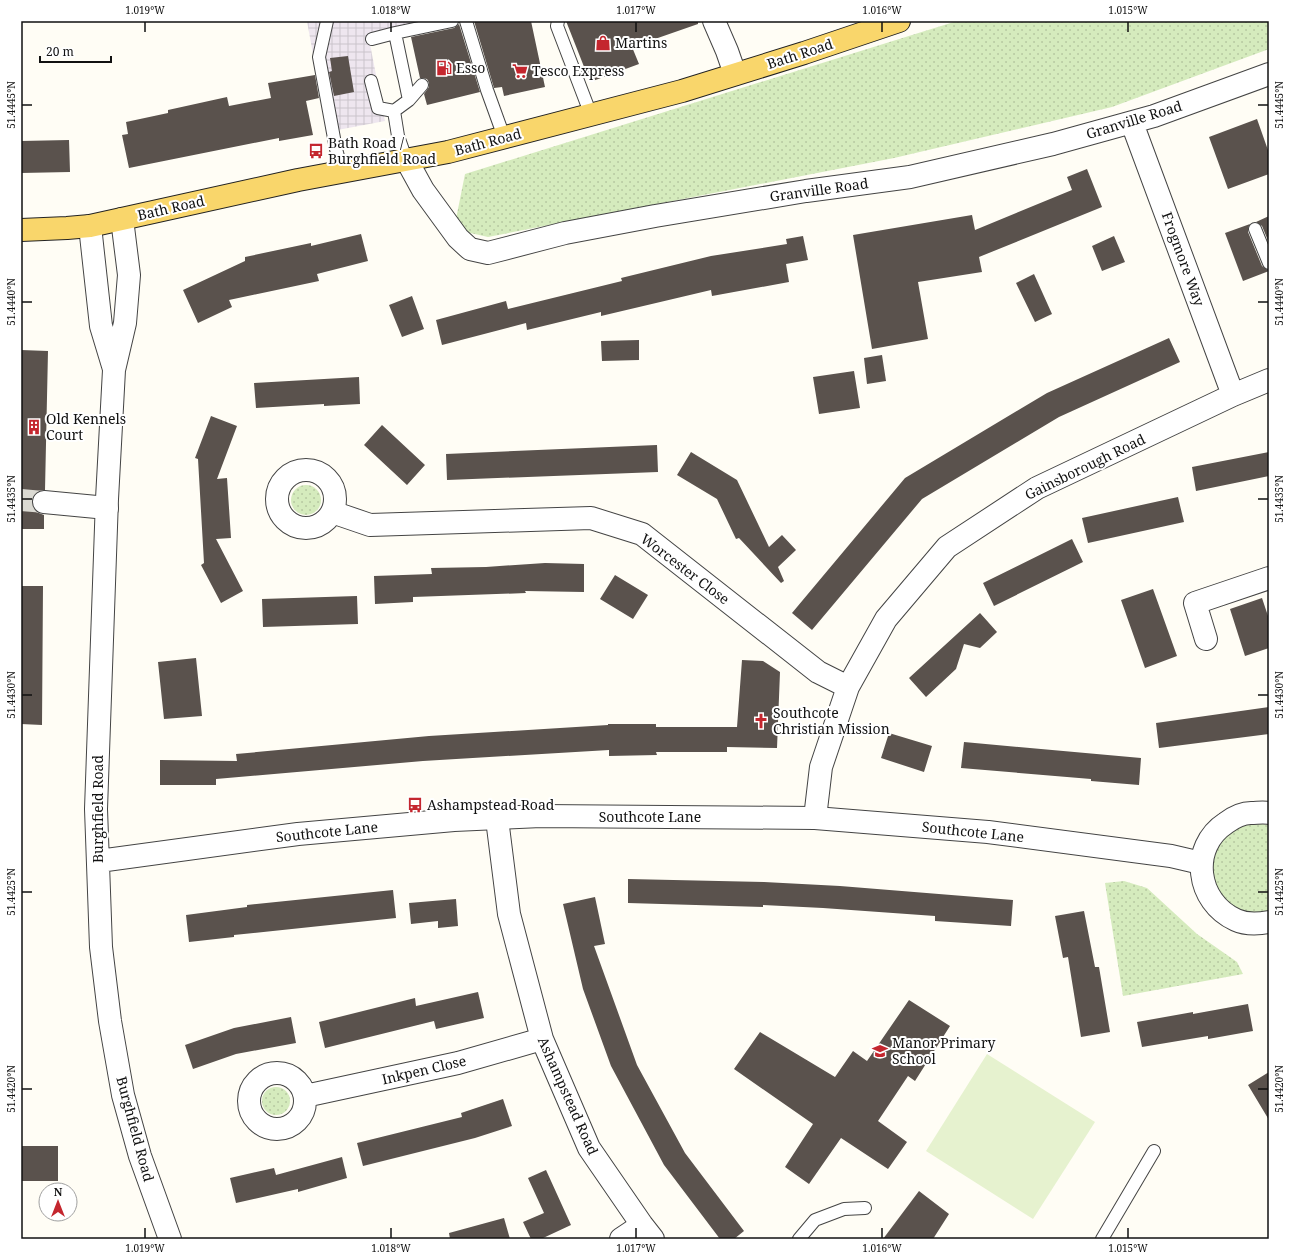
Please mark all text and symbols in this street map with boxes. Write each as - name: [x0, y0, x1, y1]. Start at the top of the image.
- text: 1.019°W: [125, 3, 165, 17]
- text: 1.018°W: [371, 3, 411, 17]
- text: 1.017°W: [616, 3, 656, 17]
- text: 1.016°W: [862, 3, 902, 17]
- text: 1.015°W: [1108, 3, 1148, 17]
- place label: Martins: [615, 33, 667, 52]
- shop icon: Martins: [594, 34, 612, 52]
- street label: Bath Road: [764, 34, 836, 73]
- scale bar: [40, 38, 111, 64]
- text: 20 m: [46, 43, 74, 60]
- place label: Esso: [456, 58, 485, 77]
- fuel station icon: Esso: [435, 59, 453, 77]
- place label: Tesco Express: [532, 61, 624, 80]
- supermarket icon: Tesco Express: [511, 62, 529, 80]
- text: 51.4445°N: [4, 81, 18, 129]
- text: 51.4445°N: [1272, 81, 1286, 129]
- street label: Granville Road: [1084, 96, 1185, 143]
- street label: Bath Road: [452, 123, 524, 160]
- place label: Bath Road / Burghfield Road: [328, 133, 437, 168]
- bus stop icon: Bath Road / Burghfield Road: [307, 142, 325, 160]
- street label: Granville Road: [768, 173, 870, 206]
- street label: Bath Road: [136, 190, 207, 224]
- street label: Frogmore Way: [1158, 209, 1209, 309]
- text: 51.4440°N: [4, 278, 18, 326]
- text: 51.4440°N: [1272, 278, 1286, 326]
- place label: Old Kennels Court: [46, 409, 126, 444]
- building icon: Old Kennels Court: [25, 418, 43, 436]
- street label: Gainsborough Road: [1021, 429, 1149, 504]
- text: 51.4435°N: [4, 475, 18, 523]
- text: 51.4435°N: [1272, 475, 1286, 523]
- street label: Worcester Close: [637, 529, 734, 608]
- text: 51.4430°N: [4, 671, 18, 719]
- text: 51.4430°N: [1272, 671, 1286, 719]
- place label: Southcote Christian Mission: [773, 703, 890, 738]
- church icon: Southcote Christian Mission: [752, 712, 770, 730]
- street label: Burghfield Road: [88, 755, 107, 863]
- place label: Ashampstead Road: [427, 795, 555, 814]
- bus stop icon: Ashampstead Road: [406, 796, 424, 814]
- street label: Southcote Lane: [599, 807, 701, 826]
- street label: Southcote Lane: [275, 817, 379, 846]
- street label: Southcote Lane: [921, 817, 1025, 846]
- text: 51.4425°N: [4, 868, 18, 916]
- text: 51.4425°N: [1272, 868, 1286, 916]
- place label: Manor Primary School: [892, 1033, 996, 1068]
- street label: Ashampstead Road: [534, 1034, 603, 1158]
- school or university icon: Manor Primary School: [871, 1042, 889, 1060]
- street label: Inkpen Close: [380, 1051, 468, 1088]
- text: 51.4420°N: [4, 1065, 18, 1113]
- text: 51.4420°N: [1272, 1065, 1286, 1113]
- street label: Burghfield Road: [112, 1074, 159, 1184]
- north arrow: [38, 1182, 78, 1222]
- text: N: [54, 1184, 63, 1199]
- text: 1.019°W: [125, 1241, 165, 1255]
- text: 1.018°W: [371, 1241, 411, 1255]
- text: 1.017°W: [616, 1241, 656, 1255]
- text: 1.016°W: [862, 1241, 902, 1255]
- text: 1.015°W: [1108, 1241, 1148, 1255]

